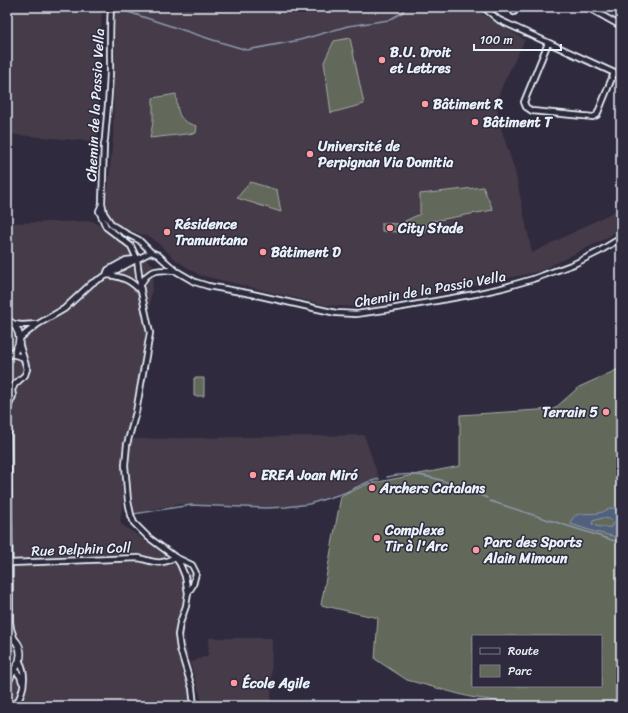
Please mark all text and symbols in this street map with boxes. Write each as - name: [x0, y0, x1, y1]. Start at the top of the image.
- scale bar: [474, 26, 561, 52]
- street label: Chemin de la Passio Vella: [79, 28, 112, 182]
- text: 100 m: [480, 29, 513, 51]
- place label: B.U. Droit et Lettres: [389, 40, 452, 81]
- marker: B.U. Droit et Lettres: [377, 55, 387, 65]
- place label: Bâtiment R: [433, 92, 503, 117]
- marker: Bâtiment R: [420, 99, 430, 109]
- place label: Bâtiment T: [483, 110, 553, 135]
- marker: Bâtiment T: [470, 117, 480, 127]
- place label: Université de Perpignan Via Domitia: [318, 134, 454, 175]
- marker: Université de Perpignan Via Domitia: [305, 149, 315, 159]
- place label: Résidence Tramuntana: [174, 212, 248, 253]
- place label: City Stade: [397, 216, 463, 241]
- marker: City Stade: [385, 223, 395, 233]
- marker: Résidence Tramuntana: [162, 227, 172, 237]
- place label: Bâtiment D: [271, 240, 341, 265]
- marker: Bâtiment D: [258, 247, 268, 257]
- street label: Chemin de la Passio Vella: [352, 264, 508, 315]
- place label: Terrain 5: [542, 400, 598, 425]
- marker: Terrain 5: [601, 407, 611, 417]
- place label: EREA Joan Miró: [261, 463, 359, 488]
- marker: EREA Joan Miró: [248, 470, 258, 480]
- place label: Archers Catalans: [379, 476, 485, 501]
- marker: Archers Catalans: [367, 483, 377, 493]
- place label: Complexe Tir à l'Arc: [384, 518, 449, 559]
- place label: Parc des Sports Alain Mimoun: [483, 530, 583, 571]
- marker: Complexe Tir à l'Arc: [372, 533, 382, 543]
- street label: Rue Delphin Coll: [31, 535, 132, 564]
- marker: Parc des Sports Alain Mimoun: [471, 545, 481, 555]
- legend: [472, 635, 602, 687]
- text: Route: [508, 640, 539, 662]
- text: Parc: [508, 660, 532, 682]
- place label: École Agile: [242, 671, 311, 696]
- marker: École Agile: [229, 678, 239, 688]

